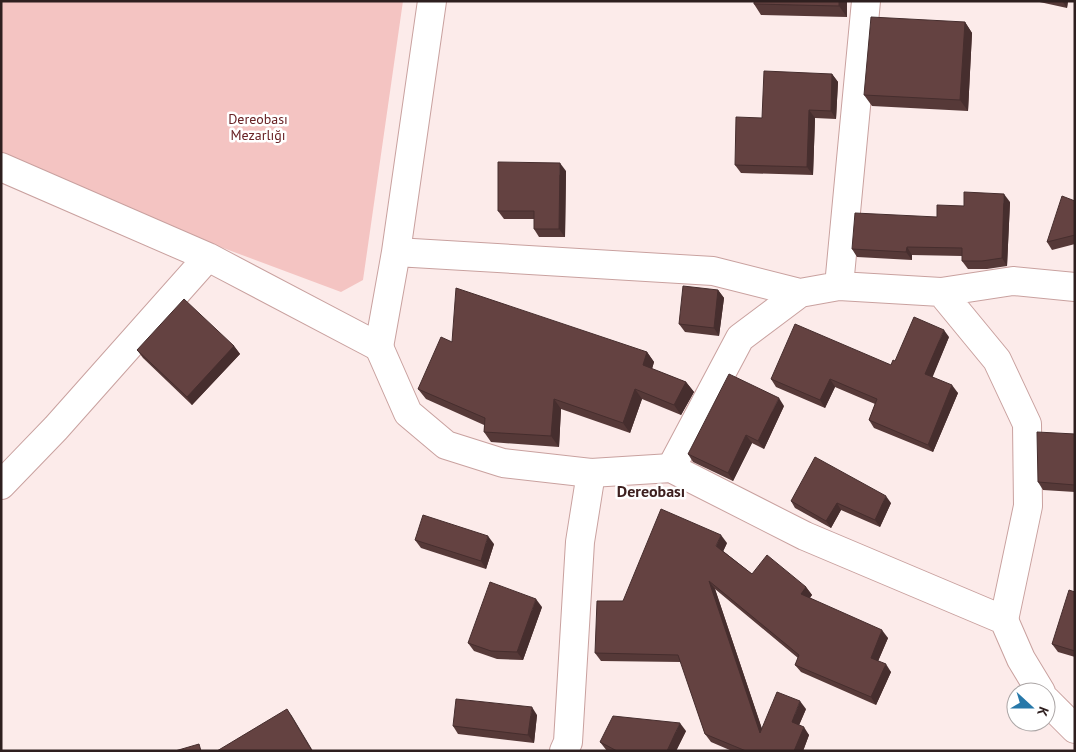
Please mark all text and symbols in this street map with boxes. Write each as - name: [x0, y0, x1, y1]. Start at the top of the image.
- park label: Dereobası Mezarlığı: [228, 110, 288, 144]
- district label: Dereobası: [617, 481, 685, 501]
- north arrow: [1006, 682, 1056, 732]
- text: K: [1033, 704, 1053, 719]

